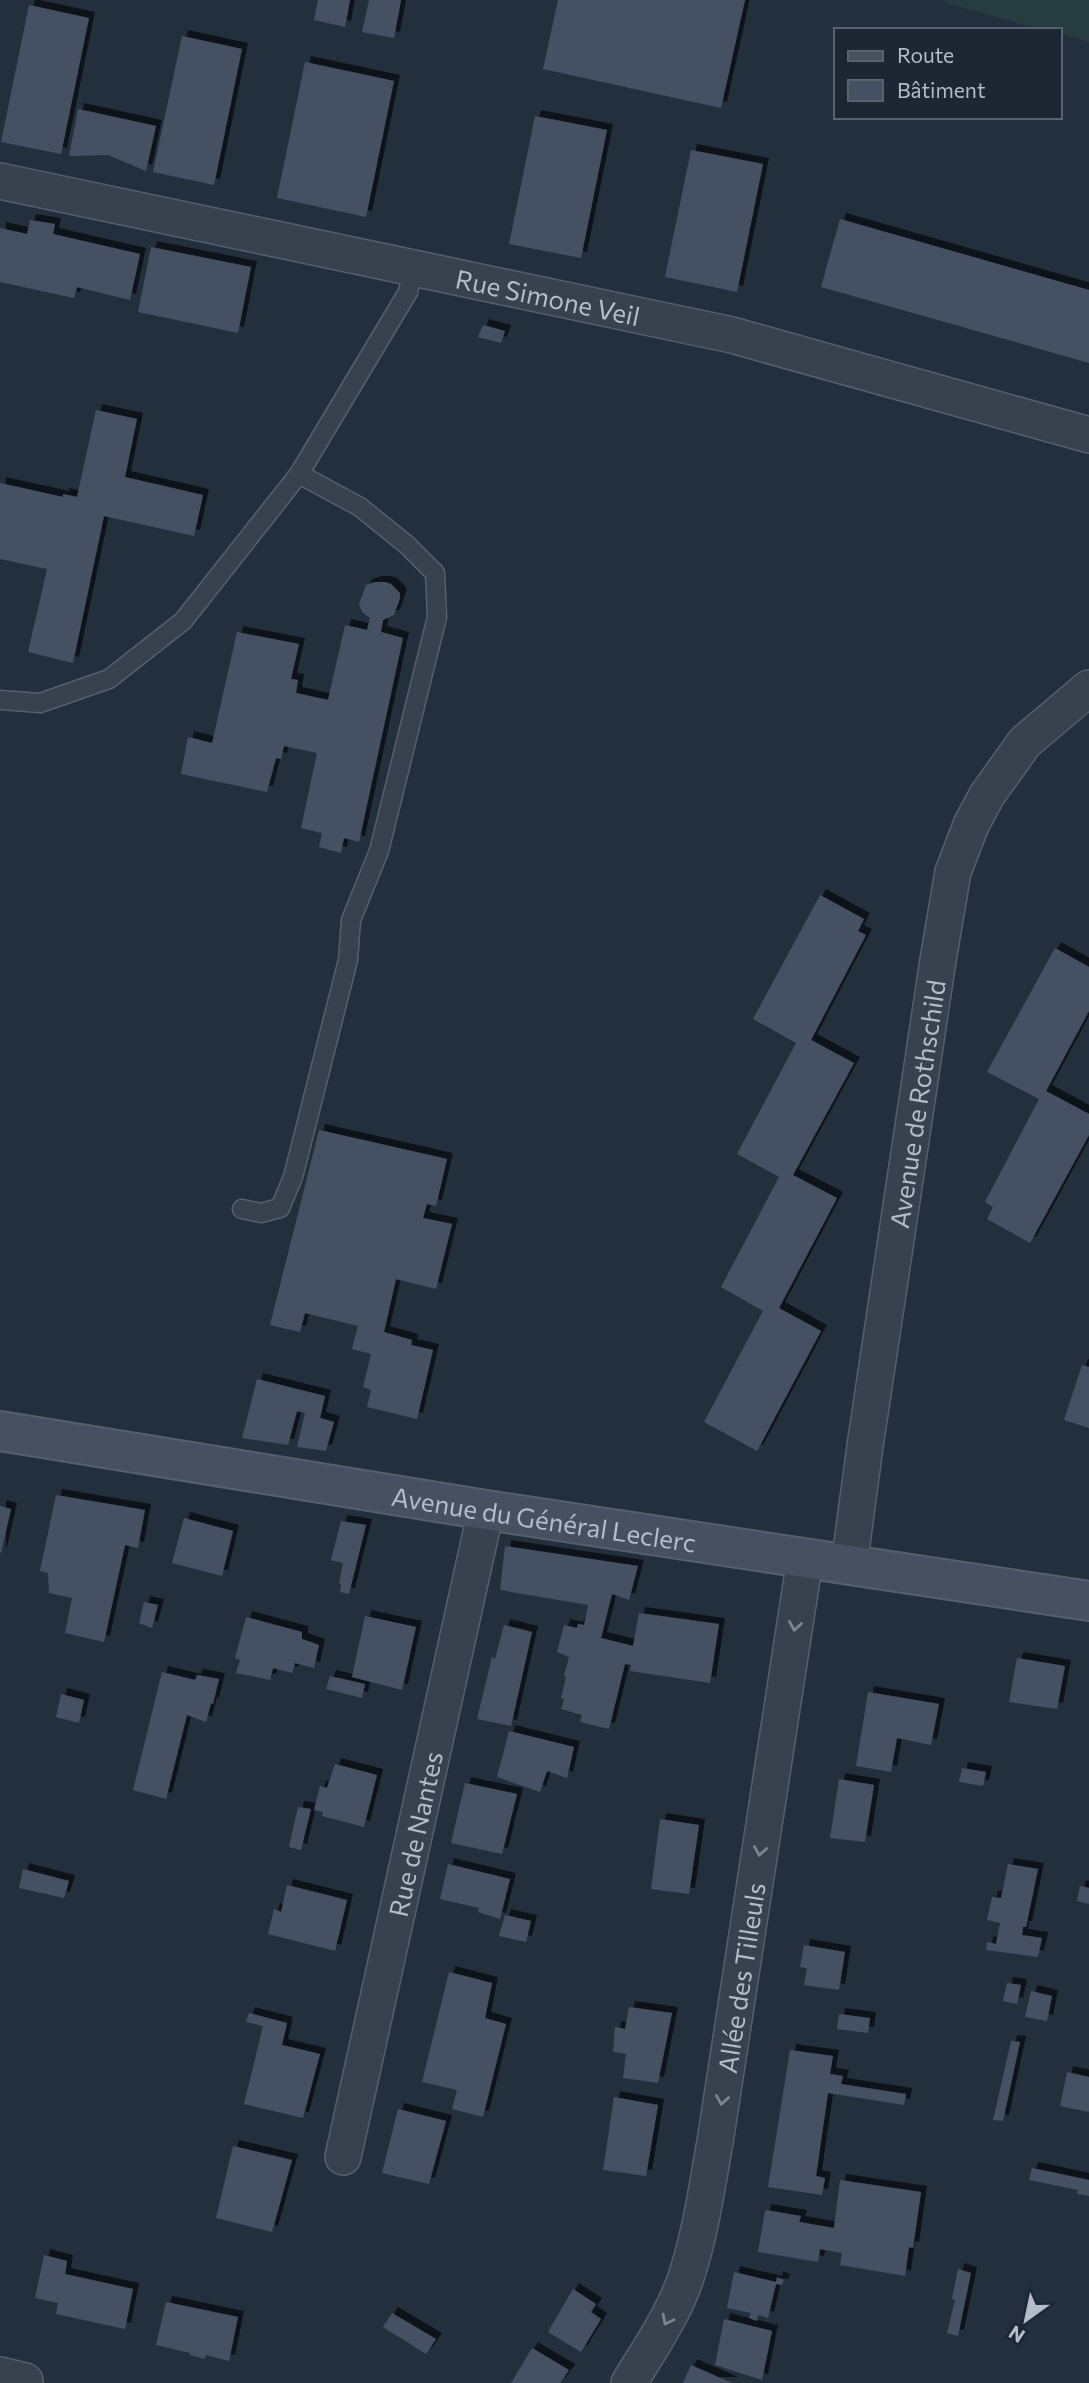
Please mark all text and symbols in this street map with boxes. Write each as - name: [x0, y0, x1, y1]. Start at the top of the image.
- legend: [834, 28, 1061, 119]
- text: Route: [897, 42, 954, 67]
- text: Bâtiment: [897, 77, 986, 102]
- street label: Rue Simone Veil: [453, 262, 643, 331]
- street label: Avenue de Rothschild: [882, 978, 950, 1230]
- street label: Avenue du Général Leclerc: [390, 1479, 698, 1557]
- one-way arrow: [788, 1620, 803, 1632]
- street label: Rue de Nantes: [381, 1748, 448, 1919]
- one-way arrow: [753, 1845, 768, 1857]
- street label: Allée des Tilleuls: [710, 1880, 770, 2075]
- one-way arrow: [715, 2094, 730, 2106]
- north arrow: [991, 2285, 1061, 2355]
- one-way arrow: [661, 2313, 675, 2325]
- text: N: [1004, 2321, 1029, 2348]

